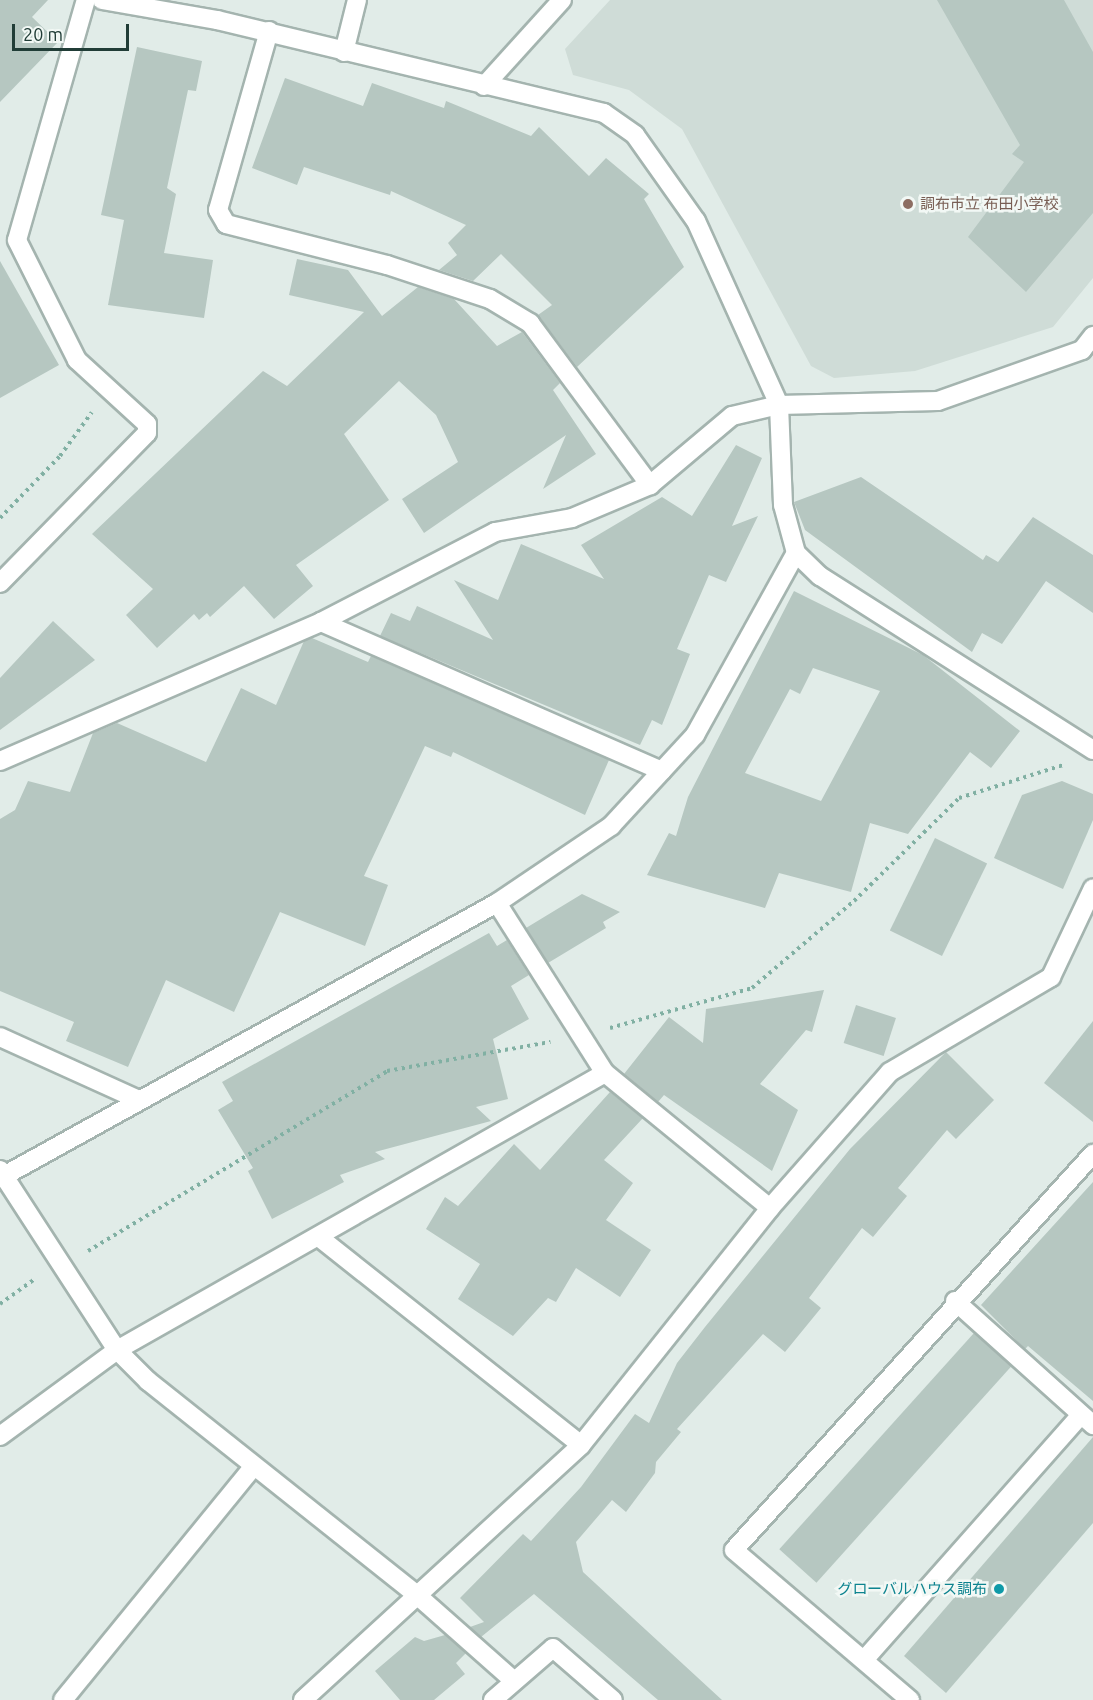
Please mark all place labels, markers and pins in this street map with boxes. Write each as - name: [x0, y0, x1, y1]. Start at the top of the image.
- place label: 調布市立 布田小学校: [920, 195, 1058, 213]
- marker: 調布市立 布田小学校: [901, 197, 915, 211]
- place label: グローバルハウス調布: [837, 1580, 987, 1598]
- marker: グローバルハウス調布: [992, 1582, 1006, 1596]

